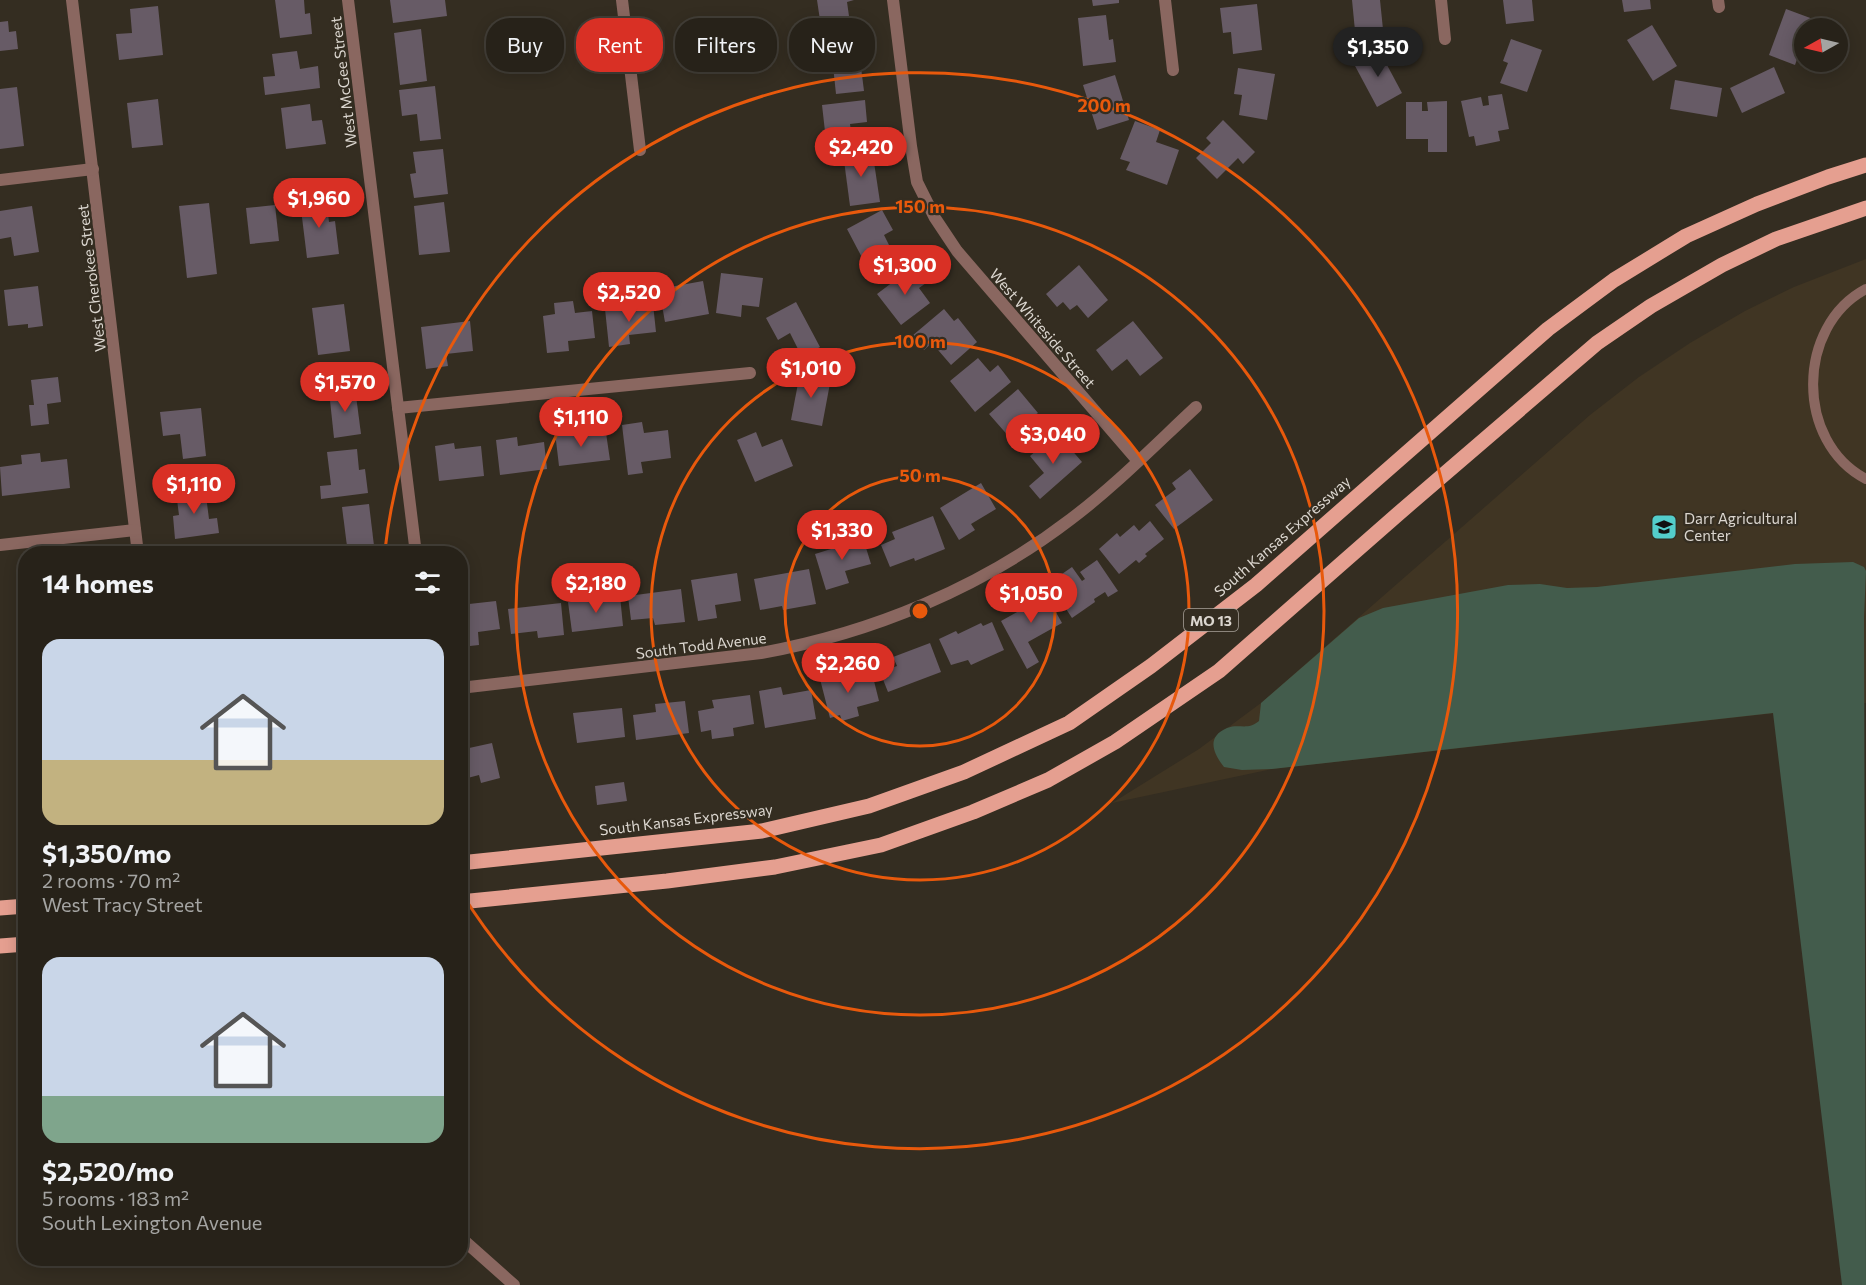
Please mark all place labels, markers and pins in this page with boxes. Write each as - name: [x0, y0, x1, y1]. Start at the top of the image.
- pin: $1,350: [1329, 27, 1427, 78]
- pin: $2,420: [812, 127, 910, 178]
- pin: $1,960: [270, 178, 368, 229]
- pin: $1,300: [856, 245, 954, 296]
- pin: $2,520: [580, 272, 678, 323]
- pin: $1,010: [762, 348, 860, 399]
- pin: $1,570: [296, 362, 394, 413]
- pin: $1,110: [532, 397, 630, 448]
- pin: $3,040: [1004, 414, 1102, 465]
- pin: $1,110: [145, 464, 243, 515]
- place label: Darr Agricultural Center: [1684, 509, 1797, 544]
- pin: $1,330: [793, 510, 891, 561]
- school or university icon: Darr Agricultural Center: [1649, 512, 1679, 542]
- pin: $2,180: [547, 563, 645, 614]
- pin: $1,050: [982, 573, 1080, 624]
- centre of rings: [910, 601, 930, 621]
- pin: $2,260: [799, 643, 897, 694]

